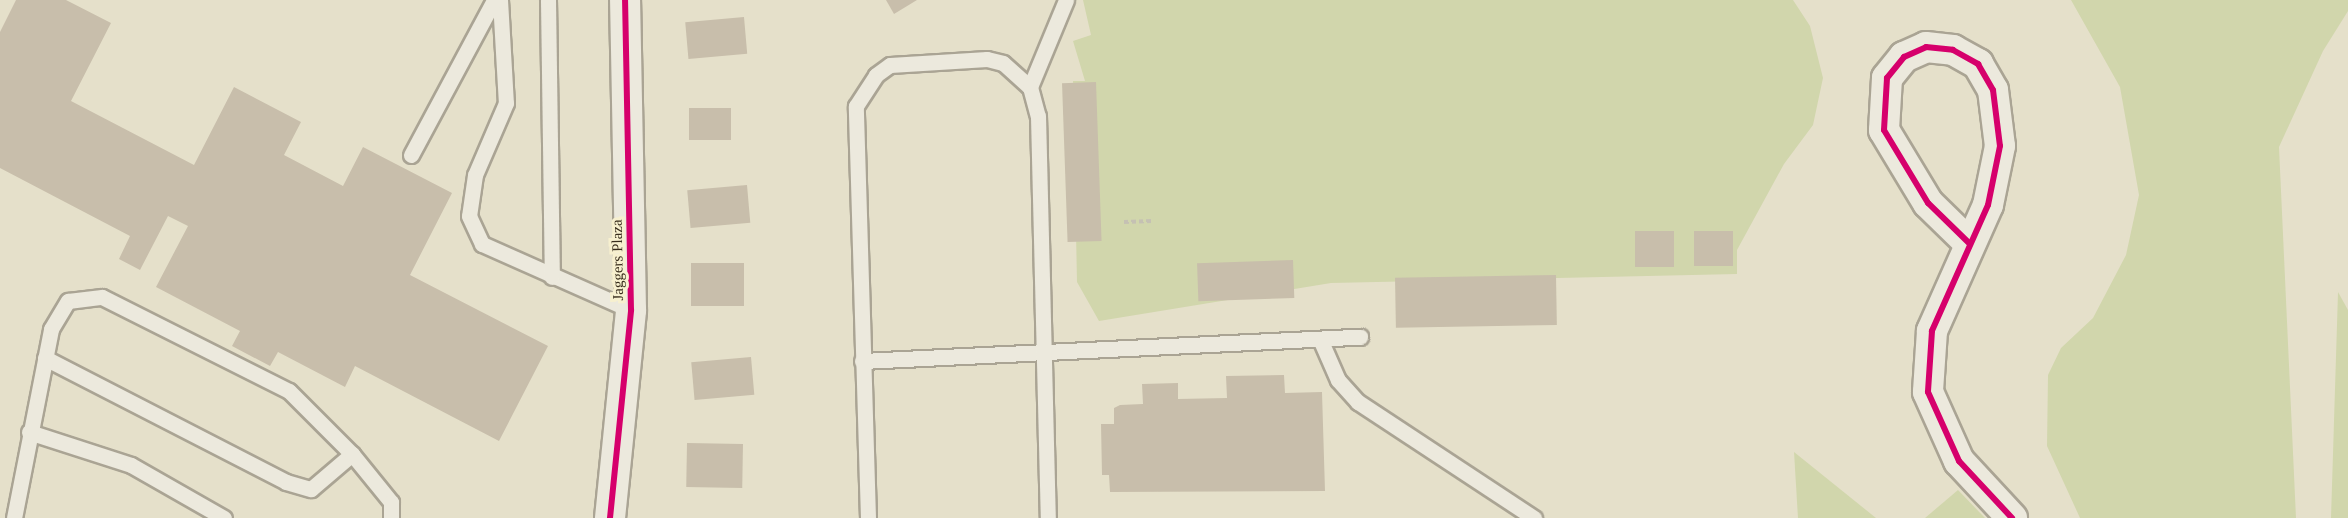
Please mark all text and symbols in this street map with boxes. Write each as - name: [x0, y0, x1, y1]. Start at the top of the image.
- street label: Jaggers Plaza: [608, 219, 628, 301]

